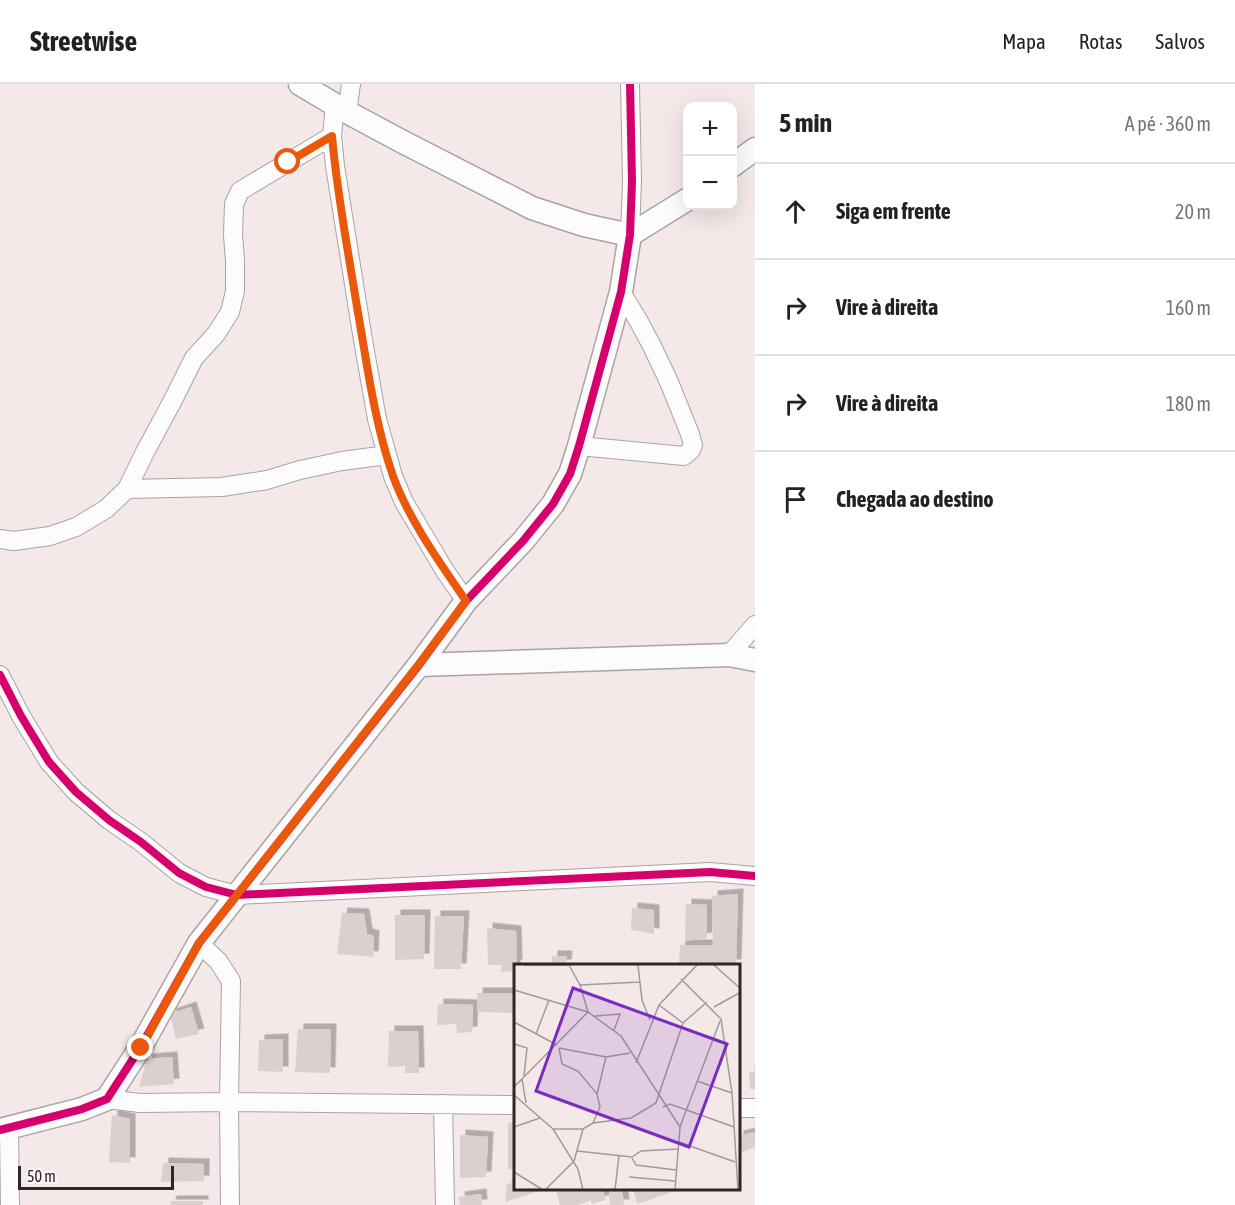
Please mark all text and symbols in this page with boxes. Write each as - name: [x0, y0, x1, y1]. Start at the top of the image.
- text: Streetwise: [30, 25, 137, 57]
- text: Mapa: [1002, 29, 1046, 53]
- text: Rotas: [1079, 29, 1122, 53]
- text: Salvos: [1155, 29, 1205, 53]
- map controls: [683, 102, 737, 210]
- button: +: [683, 102, 737, 156]
- text: 5 min: [779, 108, 832, 138]
- text: A pé · 360 m: [1125, 112, 1211, 135]
- route start: [274, 148, 300, 174]
- button: −: [683, 156, 737, 210]
- icon: ahead: [779, 195, 812, 228]
- text: Siga em frente: [836, 198, 951, 224]
- text: 20 m: [1175, 200, 1211, 223]
- icon: right: [779, 291, 812, 324]
- text: Vire à direita: [836, 294, 938, 320]
- text: 160 m: [1166, 296, 1211, 319]
- icon: right: [779, 387, 812, 420]
- text: Vire à direita: [836, 390, 938, 416]
- text: 180 m: [1166, 392, 1211, 415]
- icon: arrive: [779, 483, 812, 516]
- text: Chegada ao destino: [836, 486, 994, 512]
- inset map: [514, 964, 740, 1190]
- route end: [127, 1034, 153, 1060]
- scale bar: [18, 1163, 174, 1190]
- text: 50 m: [27, 1167, 56, 1185]

